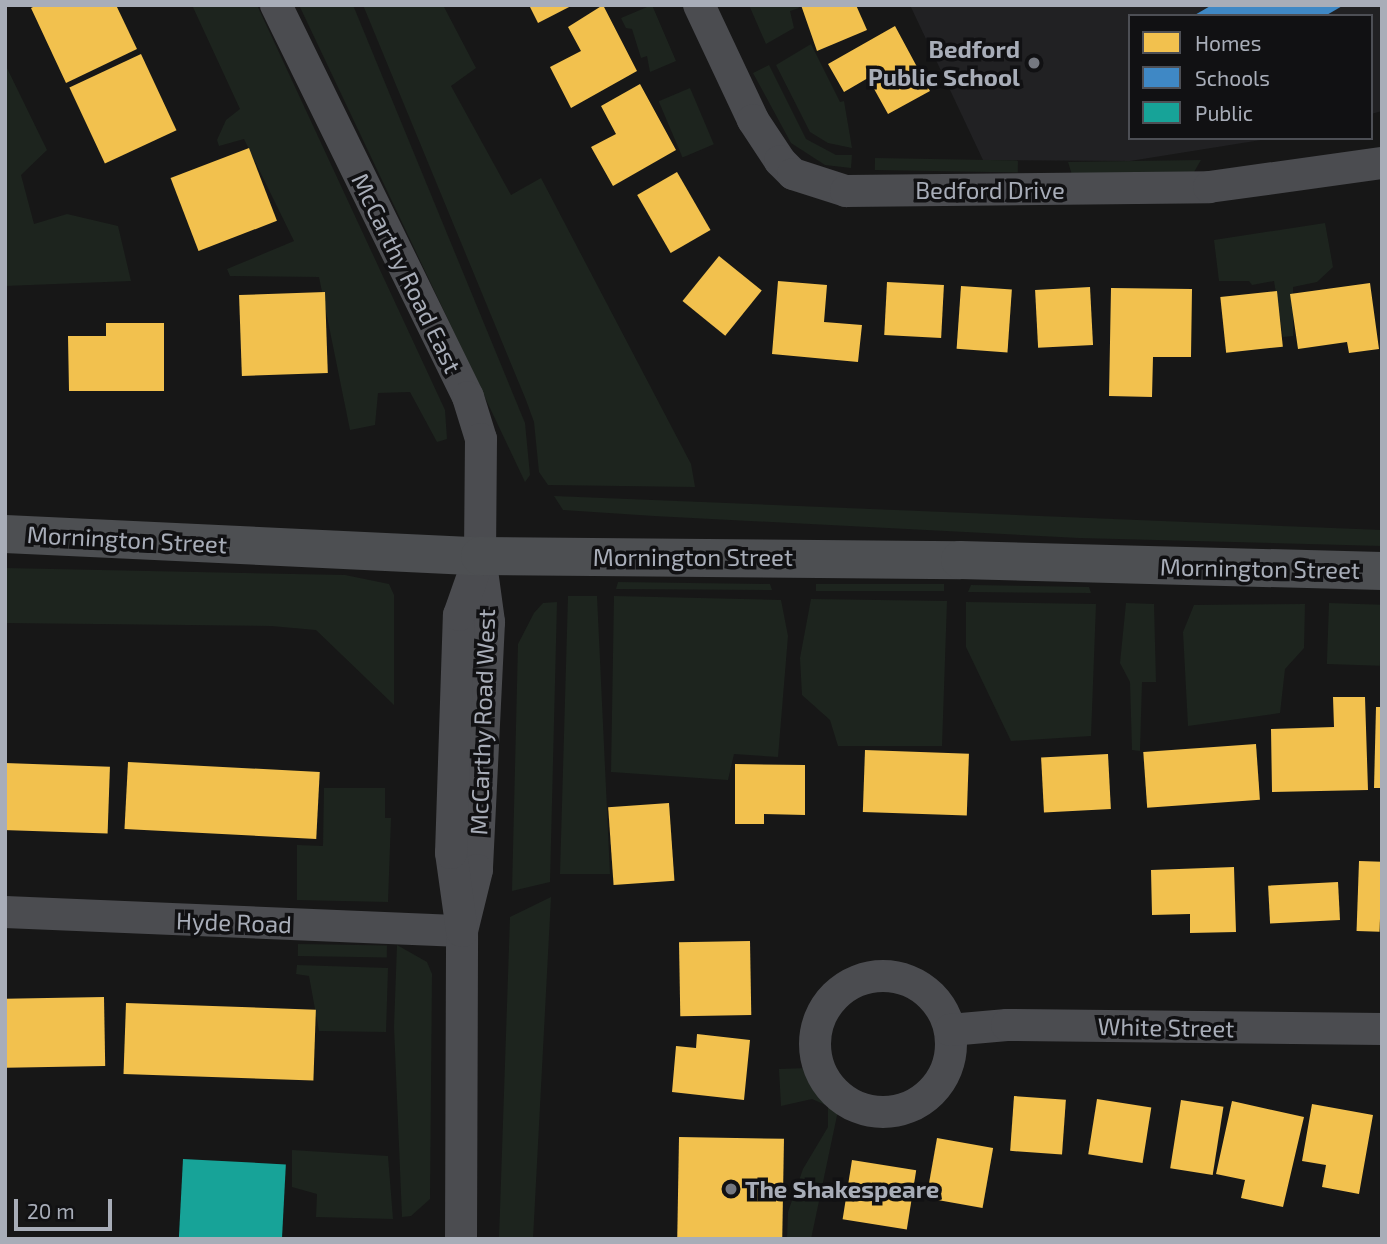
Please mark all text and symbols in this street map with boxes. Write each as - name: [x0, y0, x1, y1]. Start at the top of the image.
- legend: [1128, 14, 1373, 140]
- text: Homes: [1195, 30, 1261, 55]
- place label: Bedford Public School: [868, 35, 1020, 91]
- marker: Bedford Public School: [1026, 55, 1042, 71]
- text: Schools: [1195, 65, 1270, 90]
- text: Public: [1195, 100, 1253, 125]
- street label: McCarthy Road East: [346, 168, 468, 378]
- street label: Bedford Drive: [915, 176, 1065, 204]
- street label: Mornington Street: [26, 519, 228, 559]
- street label: Mornington Street: [593, 543, 793, 571]
- street label: Mornington Street: [1160, 552, 1360, 584]
- street label: McCarthy Road West: [464, 608, 500, 836]
- street label: Hyde Road: [176, 906, 292, 938]
- street label: White Street: [1097, 1011, 1235, 1043]
- place label: The Shakespeare: [745, 1175, 939, 1203]
- marker: The Shakespeare: [723, 1181, 739, 1197]
- scale bar: [18, 1184, 116, 1228]
- text: 20 m: [27, 1198, 75, 1223]

